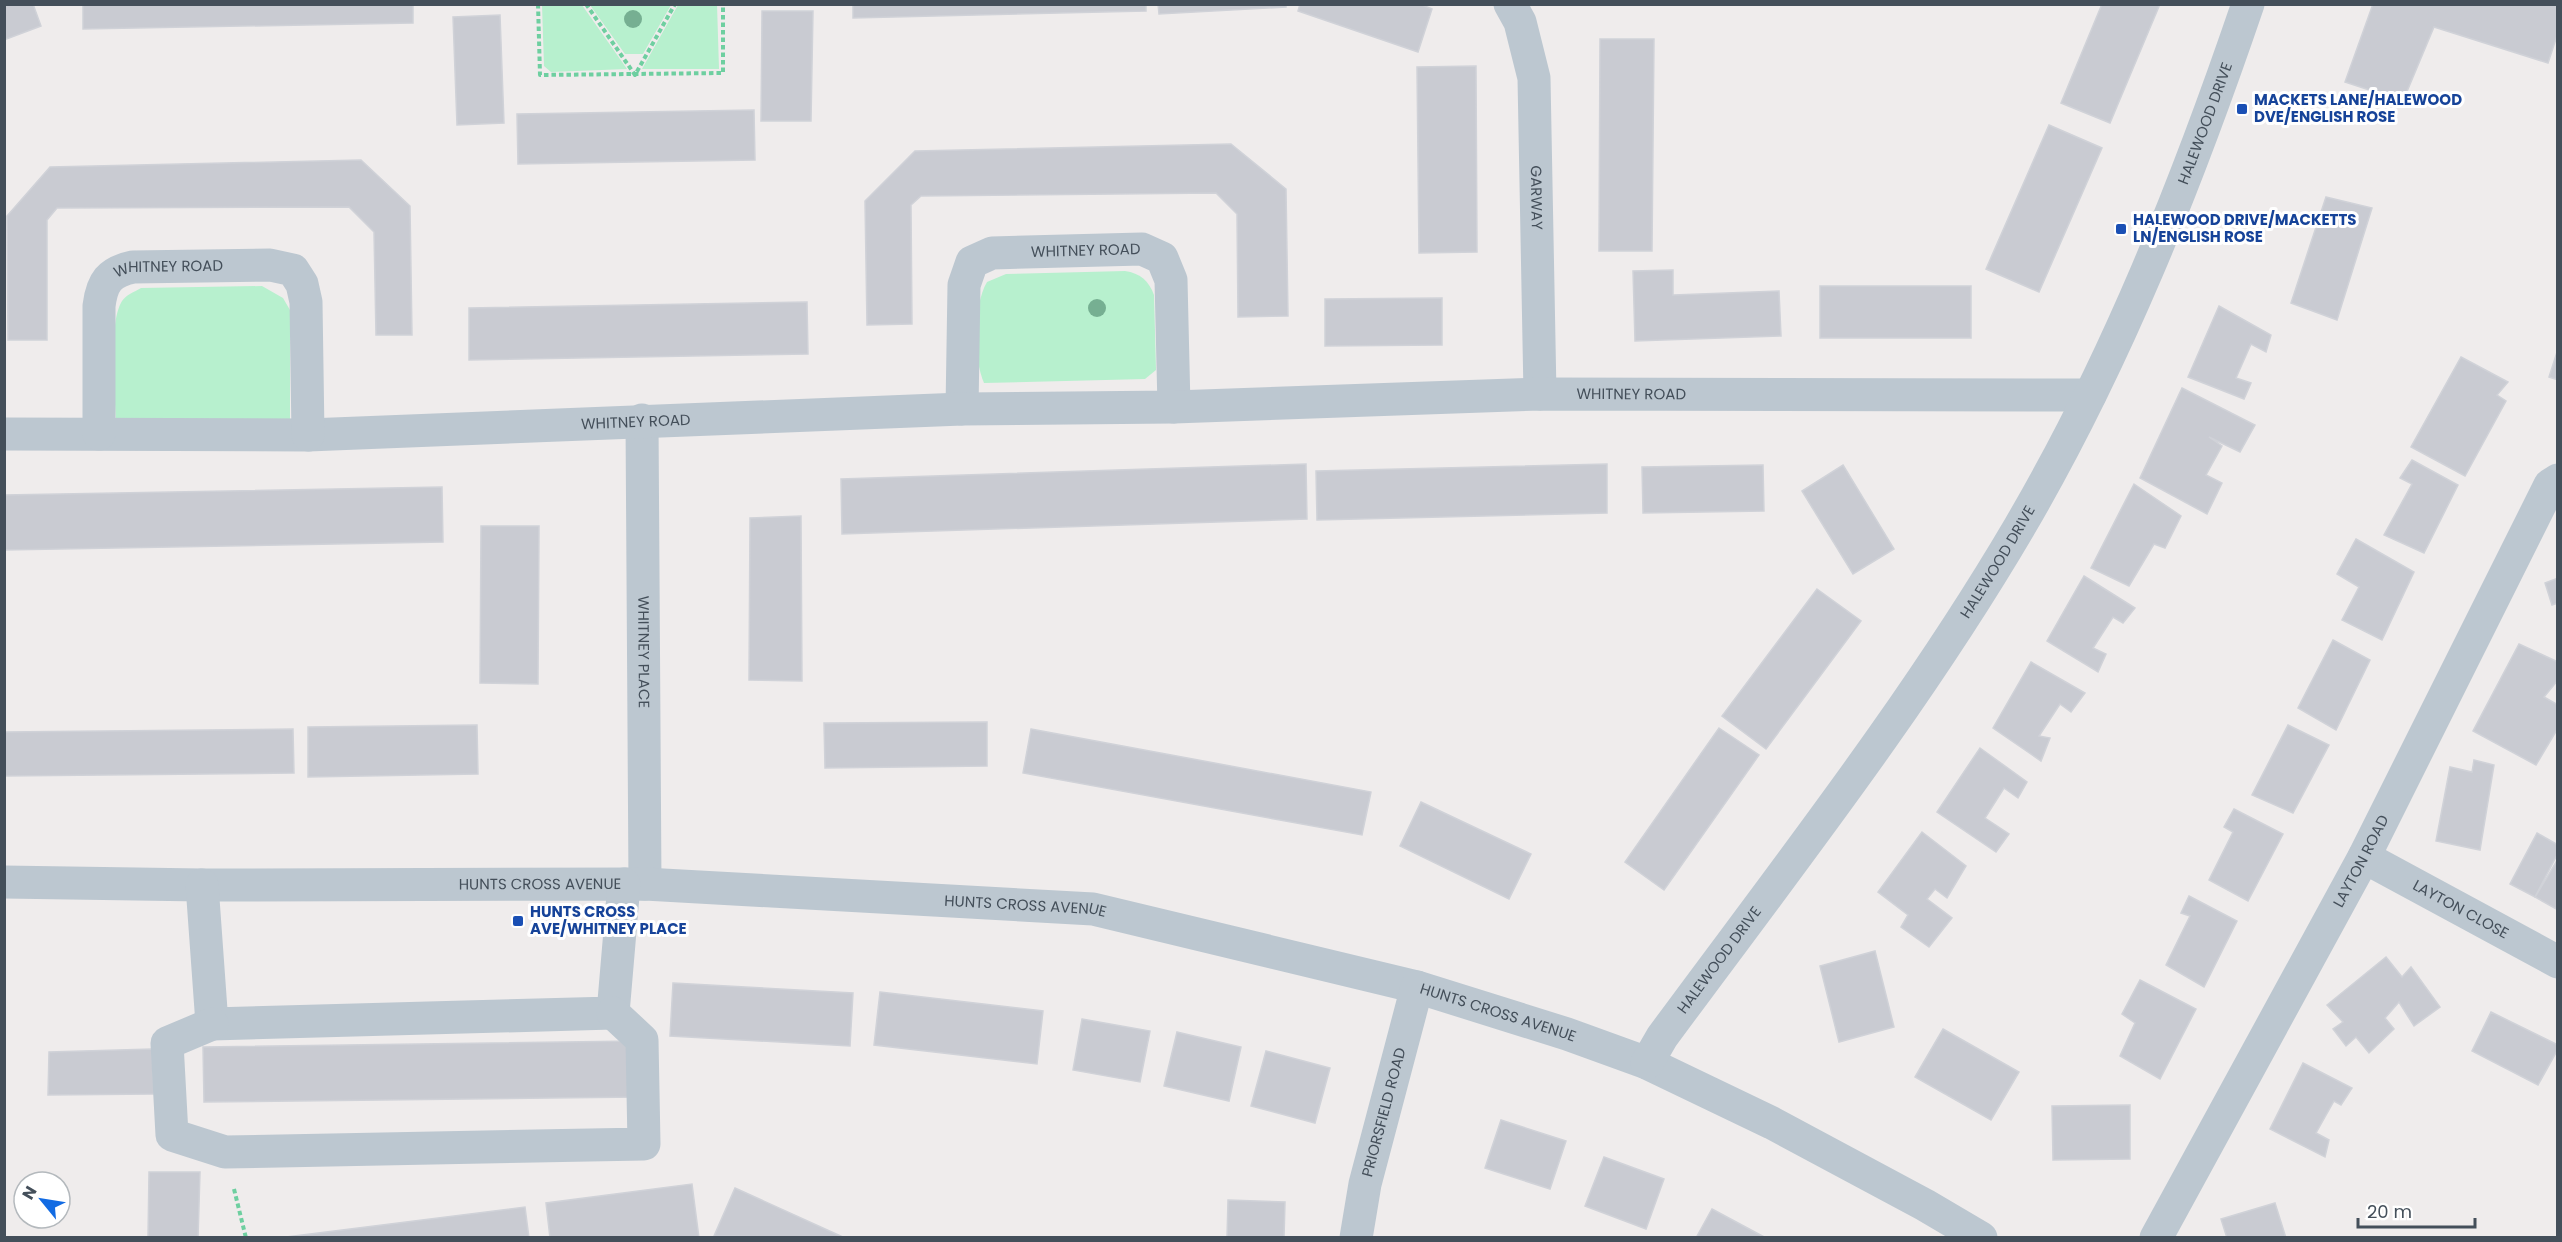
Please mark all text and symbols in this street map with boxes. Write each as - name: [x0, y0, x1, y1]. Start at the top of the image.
- street label: HALEWOOD DRIVE: [2172, 59, 2237, 187]
- place label: MACKETS LANE/HALEWOOD DVE/ENGLISH ROSE: [2254, 89, 2462, 127]
- marker: MACKETS LANE/HALEWOOD DVE/ENGLISH ROSE: [2235, 102, 2249, 116]
- street label: GARWAY: [1526, 165, 1548, 230]
- place label: HALEWOOD DRIVE/MACKETTS LN/ENGLISH ROSE: [2133, 209, 2357, 247]
- marker: HALEWOOD DRIVE/MACKETTS LN/ENGLISH ROSE: [2114, 222, 2128, 236]
- street label: WHITNEY ROAD: [1031, 238, 1141, 262]
- street label: WHITNEY ROAD: [110, 255, 223, 282]
- street label: WHITNEY ROAD: [1576, 383, 1686, 404]
- street label: WHITNEY ROAD: [581, 409, 691, 434]
- street label: HALEWOOD DRIVE: [1955, 501, 2040, 622]
- street label: WHITNEY PLACE: [633, 596, 655, 708]
- street label: LAYTON ROAD: [2328, 811, 2393, 911]
- street label: HUNTS CROSS AVENUE: [459, 873, 621, 894]
- street label: LAYTON CLOSE: [2409, 874, 2513, 943]
- street label: HUNTS CROSS AVENUE: [944, 890, 1109, 922]
- place label: HUNTS CROSS AVE/WHITNEY PLACE: [530, 901, 687, 939]
- street label: HALEWOOD DRIVE: [1672, 902, 1766, 1018]
- marker: HUNTS CROSS AVE/WHITNEY PLACE: [511, 914, 525, 928]
- street label: HUNTS CROSS AVENUE: [1418, 978, 1579, 1047]
- street label: PRIORSFIELD ROAD: [1356, 1045, 1411, 1179]
- north arrow: [12, 1170, 72, 1230]
- text: N: [16, 1182, 42, 1204]
- scale bar: [2358, 1191, 2475, 1229]
- text: 20 m: [2367, 1199, 2412, 1224]

